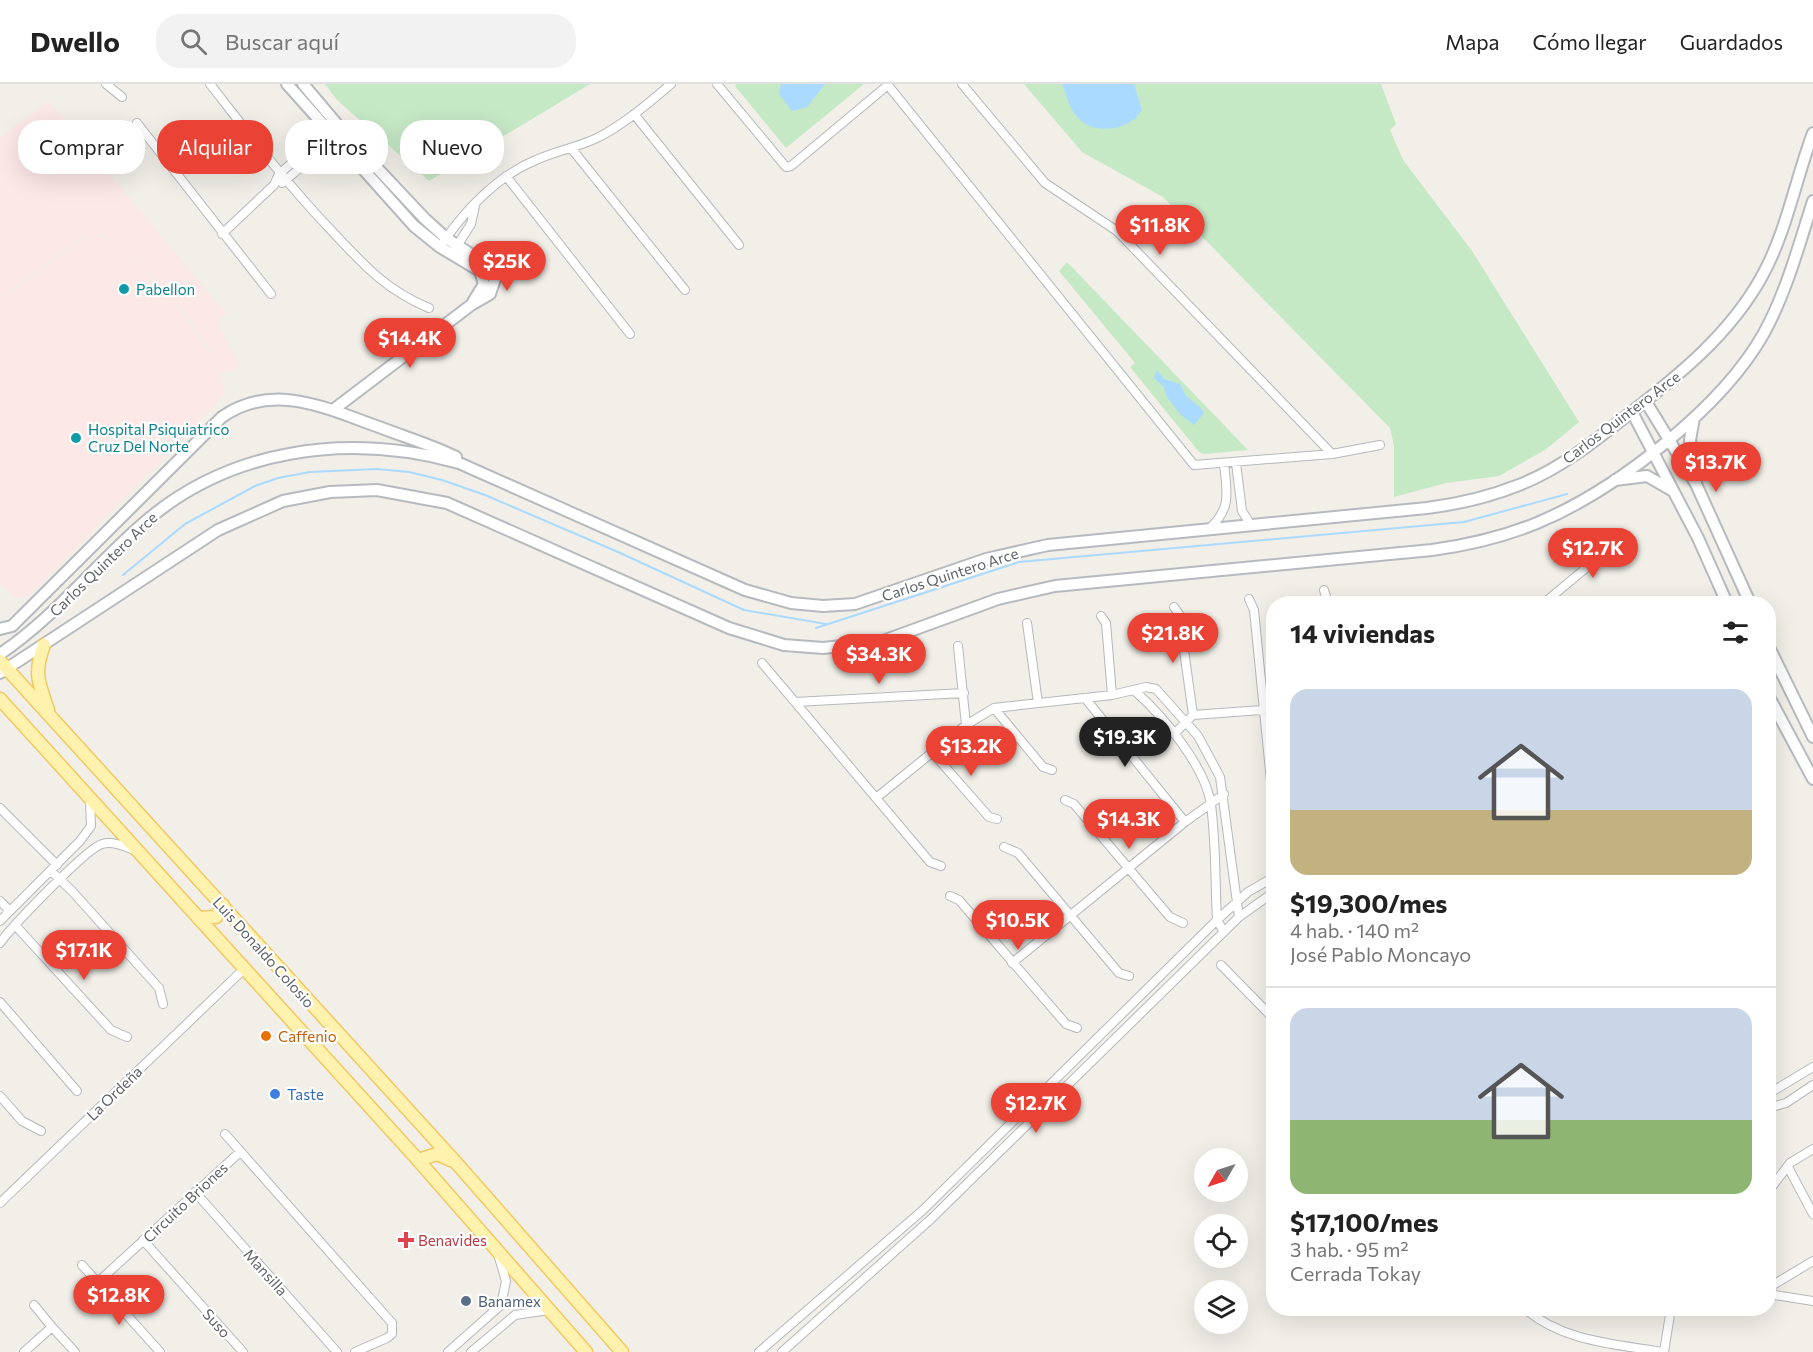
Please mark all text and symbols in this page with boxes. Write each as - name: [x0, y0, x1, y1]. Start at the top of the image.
- search box: [156, 14, 576, 68]
- text: Dwello: [30, 24, 120, 58]
- icon: search: [177, 25, 210, 58]
- text: Buscar aquí: [225, 28, 339, 55]
- text: Mapa: [1445, 29, 1500, 54]
- text: Cómo llegar: [1533, 29, 1647, 54]
- text: Guardados: [1680, 29, 1783, 54]
- chip: Comprar: [18, 120, 145, 174]
- chip: Alquilar: [157, 120, 273, 174]
- chip: Filtros: [285, 120, 388, 174]
- chip: Nuevo: [400, 120, 504, 174]
- pin: $11.8K: [1111, 205, 1209, 256]
- text: $11.8K: [1130, 212, 1190, 236]
- pin: $25K: [471, 241, 543, 292]
- text: $25K: [483, 248, 531, 272]
- place label: Pabellon: [136, 280, 195, 298]
- marker: Pabellon: [117, 282, 131, 296]
- pin: $14.4K: [361, 318, 459, 369]
- text: $14.4K: [378, 325, 442, 349]
- street label: Carlos Quintero Arce: [1559, 367, 1683, 467]
- place label: Hospital Psiquiatrico Cruz Del Norte: [88, 420, 229, 455]
- marker: Hospital Psiquiatrico Cruz Del Norte: [69, 431, 83, 445]
- pin: $13.7K: [1667, 442, 1765, 493]
- text: $13.7K: [1685, 449, 1747, 473]
- street label: Carlos Quintero Arce: [46, 508, 161, 620]
- pin: $12.7K: [1544, 528, 1642, 579]
- text: $12.7K: [1562, 535, 1624, 559]
- street label: Carlos Quintero Arce: [879, 543, 1021, 605]
- pin: $21.8K: [1124, 613, 1222, 664]
- icon: filters: [1719, 616, 1752, 649]
- text: 14 viviendas: [1290, 617, 1435, 648]
- text: $21.8K: [1141, 620, 1205, 644]
- pin: $34.3K: [830, 634, 928, 685]
- text: $34.3K: [846, 641, 912, 665]
- pin: $19.3K: [1076, 717, 1174, 768]
- text: $19.3K: [1093, 724, 1157, 748]
- pin: $13.2K: [922, 726, 1020, 777]
- icon: home: [1467, 728, 1575, 836]
- text: $13.2K: [940, 733, 1002, 757]
- pin: $14.3K: [1080, 799, 1178, 850]
- text: $14.3K: [1097, 806, 1161, 830]
- text: $19,300/mes: [1290, 887, 1447, 918]
- street label: Luis Donaldo Colosio: [210, 893, 318, 1011]
- pin: $10.5K: [969, 900, 1067, 951]
- text: $10.5K: [986, 907, 1050, 931]
- text: 4 hab. · 140 m²: [1290, 918, 1419, 942]
- pin: $17.1K: [35, 930, 133, 981]
- text: $17.1K: [56, 937, 112, 961]
- text: José Pablo Moncayo: [1290, 942, 1471, 966]
- place label: Caffenio: [278, 1027, 337, 1045]
- marker: Caffenio: [259, 1029, 273, 1043]
- icon: home: [1467, 1047, 1575, 1155]
- street label: La Ordeña: [82, 1062, 146, 1124]
- pin: $12.7K: [987, 1083, 1085, 1134]
- place label: Taste: [287, 1085, 324, 1103]
- marker: Taste: [268, 1087, 282, 1101]
- text: $12.7K: [1005, 1090, 1067, 1114]
- north arrow: [1194, 1148, 1248, 1202]
- map controls: [1194, 1148, 1248, 1334]
- street label: Circuito Briones: [139, 1158, 231, 1246]
- text: $17,100/mes: [1290, 1206, 1439, 1237]
- button: locate: [1194, 1214, 1248, 1268]
- place label: Benavides: [418, 1231, 487, 1249]
- marker: Benavides: [399, 1233, 413, 1247]
- text: 3 hab. · 95 m²: [1290, 1237, 1409, 1261]
- street label: Mansilla: [240, 1245, 292, 1299]
- text: Cerrada Tokay: [1290, 1261, 1421, 1285]
- pin: $12.8K: [70, 1275, 168, 1326]
- button: layers: [1194, 1280, 1248, 1334]
- text: $12.8K: [87, 1282, 151, 1306]
- place label: Banamex: [478, 1292, 541, 1310]
- marker: Banamex: [459, 1294, 473, 1308]
- street label: Suso: [199, 1305, 235, 1341]

